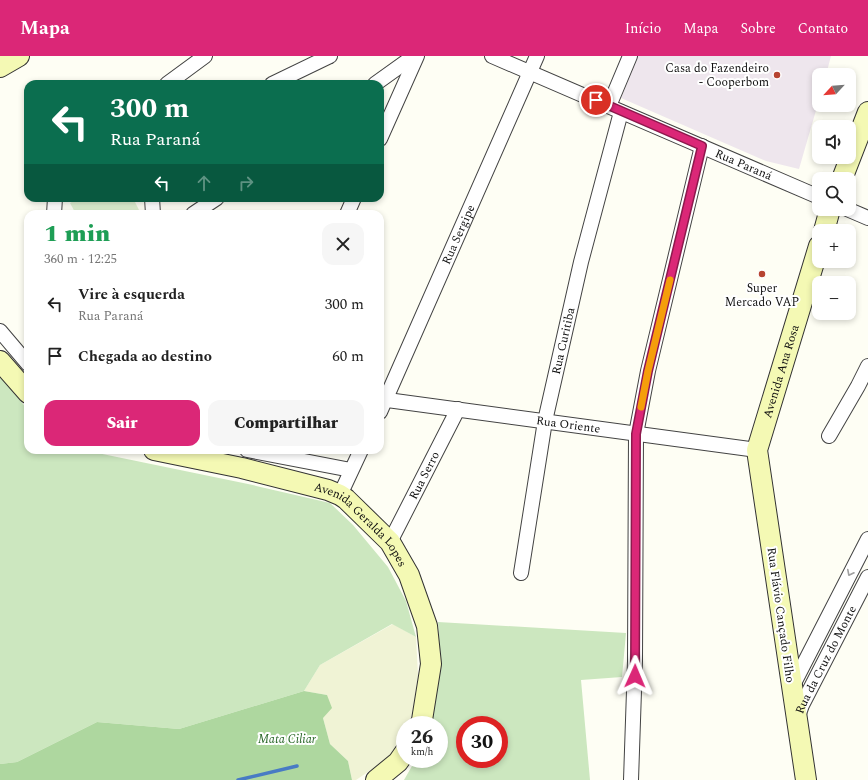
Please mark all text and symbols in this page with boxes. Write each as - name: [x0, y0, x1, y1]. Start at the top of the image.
- text: Mapa: [20, 14, 70, 43]
- text: Início: [625, 18, 661, 39]
- text: Mapa: [683, 18, 718, 39]
- text: Sobre: [740, 18, 776, 39]
- text: Contato: [798, 18, 848, 39]
- place label: Casa do Fazendeiro - Cooperbom: [665, 59, 769, 92]
- north arrow: [812, 68, 856, 112]
- map controls: [812, 68, 856, 320]
- marker: Casa do Fazendeiro - Cooperbom: [772, 70, 782, 80]
- pin: [579, 83, 613, 117]
- text: 300 m: [110, 87, 189, 130]
- icon: arrive: [585, 89, 607, 111]
- icon: left: [44, 96, 96, 148]
- button: sound: [812, 120, 856, 164]
- text: Rua Paraná: [110, 126, 201, 153]
- street label: Rua Paraná: [712, 144, 775, 186]
- icon: left: [151, 172, 173, 194]
- icon: ahead: [193, 172, 215, 194]
- icon: right: [235, 172, 257, 194]
- button: search: [812, 172, 856, 216]
- street label: Rua Sergipe: [437, 202, 480, 268]
- text: 1 min: [44, 216, 110, 252]
- button: close: [322, 223, 364, 265]
- button: +: [812, 224, 856, 268]
- text: 360 m · 12:25: [44, 249, 117, 269]
- marker: Super Mercado VAP: [757, 269, 767, 279]
- button: −: [812, 276, 856, 320]
- place label: Super Mercado VAP: [725, 279, 800, 312]
- text: Vire à esquerda: [78, 283, 185, 306]
- icon: left: [44, 293, 66, 315]
- text: 300 m: [325, 293, 364, 316]
- text: Rua Paraná: [78, 306, 143, 326]
- street label: Rua Curitiba: [547, 306, 580, 376]
- street label: Avenida Ana Rosa: [758, 322, 805, 420]
- icon: arrive: [44, 345, 66, 367]
- text: Chegada ao destino: [78, 345, 212, 368]
- text: 60 m: [332, 345, 364, 368]
- button: Sair: [44, 400, 200, 446]
- button: Compartilhar: [208, 400, 364, 446]
- street label: Rua Oriente: [535, 411, 602, 439]
- street label: Rua Serro: [404, 448, 445, 503]
- street label: Avenida Geralda Lopes: [312, 478, 411, 571]
- street label: Rua Flávio Cançado Filho: [762, 546, 799, 684]
- one-way arrow: [847, 569, 855, 576]
- street label: Rua da Cruz do Monte: [791, 602, 862, 716]
- position arrow: [614, 655, 656, 697]
- speed limit sign: 30: [456, 716, 508, 768]
- text: 26: [411, 722, 433, 752]
- park label: Mata Ciliar: [258, 730, 317, 749]
- text: km/h: [411, 744, 433, 760]

